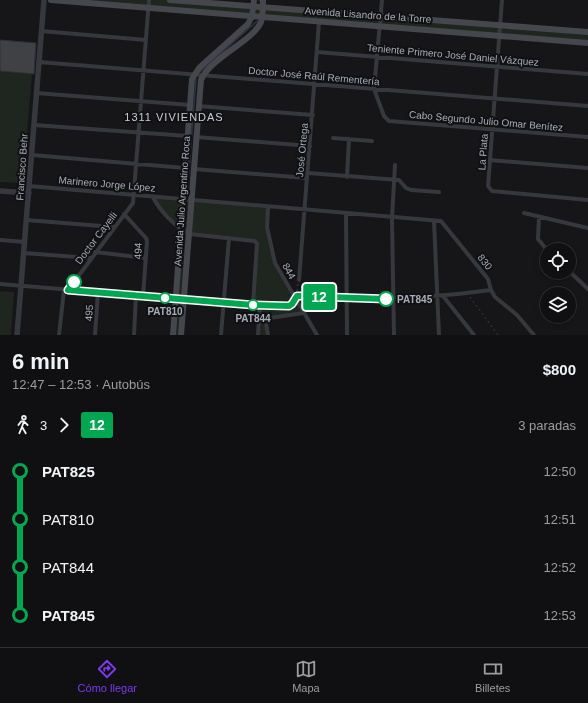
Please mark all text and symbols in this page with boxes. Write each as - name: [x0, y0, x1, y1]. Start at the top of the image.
- street label: Avenida Lisandro de la Torre: [304, 5, 432, 25]
- street label: Teniente Primero José Daniel Vázquez: [367, 42, 539, 68]
- street label: Doctor José Raúl Rementería: [248, 65, 381, 87]
- street label: Cabo Segundo Julio Omar Benítez: [409, 109, 563, 133]
- district label: 1311 VIVIENDAS: [124, 111, 224, 123]
- street label: José Ortega: [294, 122, 310, 178]
- street label: Francisco Behr: [14, 132, 30, 201]
- street label: La Plata: [476, 133, 490, 171]
- street label: Avenida Julio Argentino Roca: [172, 135, 192, 266]
- street label: Marinero Jorge López: [58, 174, 156, 194]
- street label: Doctor Cayelli: [73, 210, 119, 266]
- street label: 494: [132, 242, 144, 259]
- map controls: [540, 243, 576, 323]
- button: locate: [540, 243, 576, 279]
- street label: 830: [476, 252, 495, 272]
- street label: 844: [280, 261, 298, 281]
- unlabelled marker: [66, 274, 82, 290]
- line badge: 12: [301, 284, 337, 310]
- button: layers: [540, 287, 576, 323]
- text: 12: [311, 289, 327, 305]
- marker: PAT845: [378, 291, 394, 307]
- marker: PAT810: [159, 292, 171, 304]
- place label: PAT845: [397, 294, 433, 305]
- marker: PAT844: [247, 299, 259, 311]
- street label: 495: [83, 304, 95, 322]
- place label: PAT810: [147, 306, 183, 317]
- place label: PAT844: [235, 313, 271, 324]
- text: 6 min: [12, 349, 69, 374]
- text: $800: [543, 361, 576, 378]
- text: 12:47 – 12:53 · Autobús: [12, 377, 150, 392]
- icon: walk: [12, 414, 34, 436]
- icon: forward: [53, 414, 75, 436]
- text: 12: [89, 417, 105, 433]
- text: 3: [40, 418, 47, 433]
- text: 3 paradas: [518, 418, 576, 433]
- text: PAT825: [42, 463, 95, 480]
- text: 12:50: [543, 464, 576, 479]
- text: PAT810: [42, 511, 94, 528]
- text: 12:51: [543, 512, 576, 527]
- text: PAT844: [42, 559, 94, 576]
- text: 12:52: [543, 560, 576, 575]
- text: PAT845: [42, 607, 95, 624]
- text: 12:53: [543, 608, 576, 623]
- tab: Cómo llegar: [78, 658, 137, 694]
- tab: Mapa: [292, 658, 320, 694]
- tab: Billetes: [475, 658, 510, 694]

